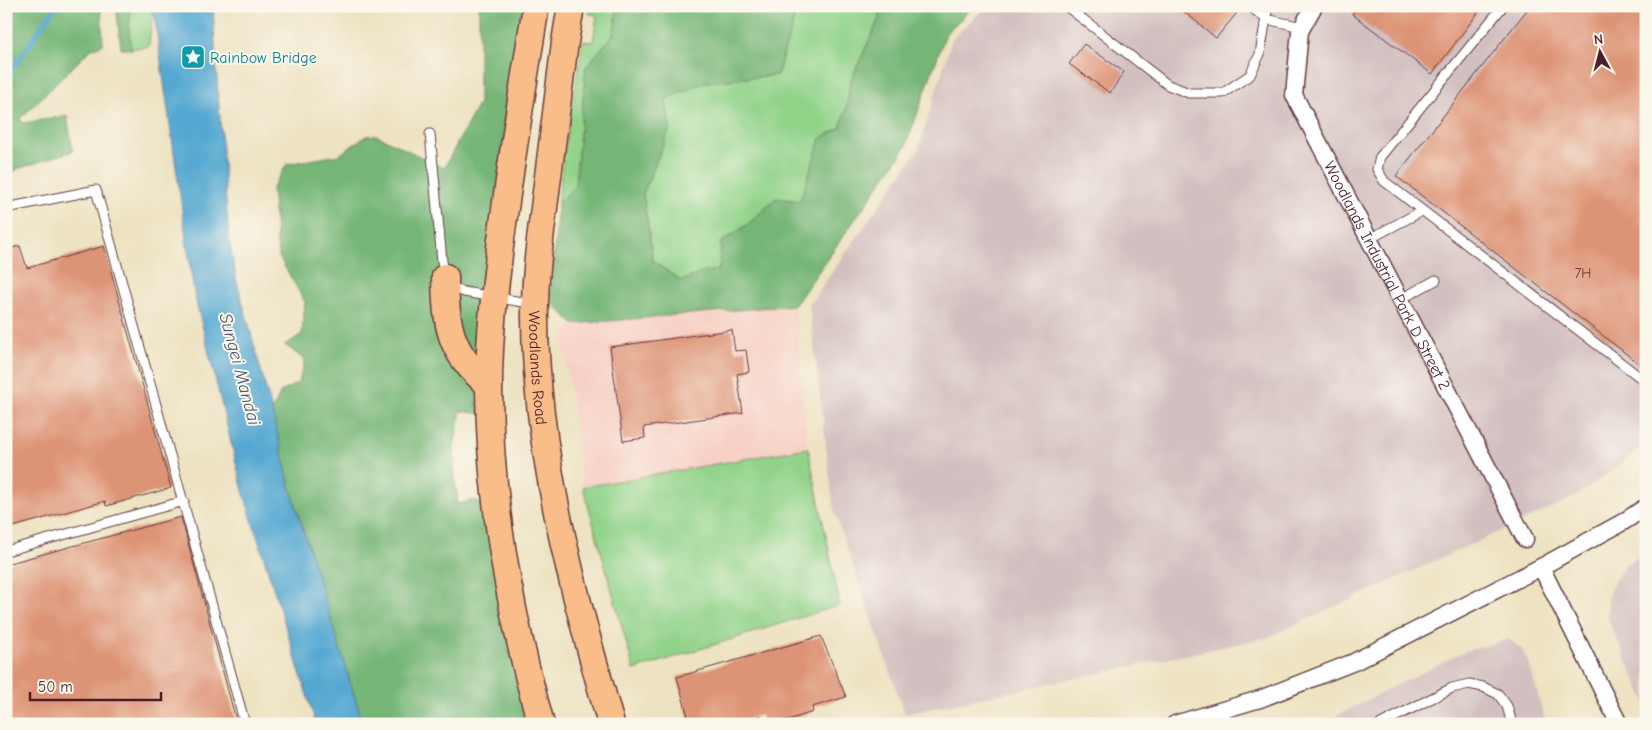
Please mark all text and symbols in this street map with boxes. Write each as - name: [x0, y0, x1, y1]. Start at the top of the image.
- north arrow: [1574, 28, 1624, 78]
- text: N: [1593, 31, 1604, 49]
- place icon: Rainbow Bridge: [180, 44, 206, 70]
- place label: Rainbow Bridge: [210, 49, 317, 67]
- street label: Woodlands Industrial Park D Street 2: [1320, 158, 1454, 393]
- house number: 7H: [1575, 265, 1591, 282]
- street label: Woodlands Road: [525, 310, 550, 426]
- water label: Sungei Mandai: [214, 311, 265, 428]
- scale bar: [30, 670, 161, 702]
- text: 50 m: [38, 678, 73, 696]

